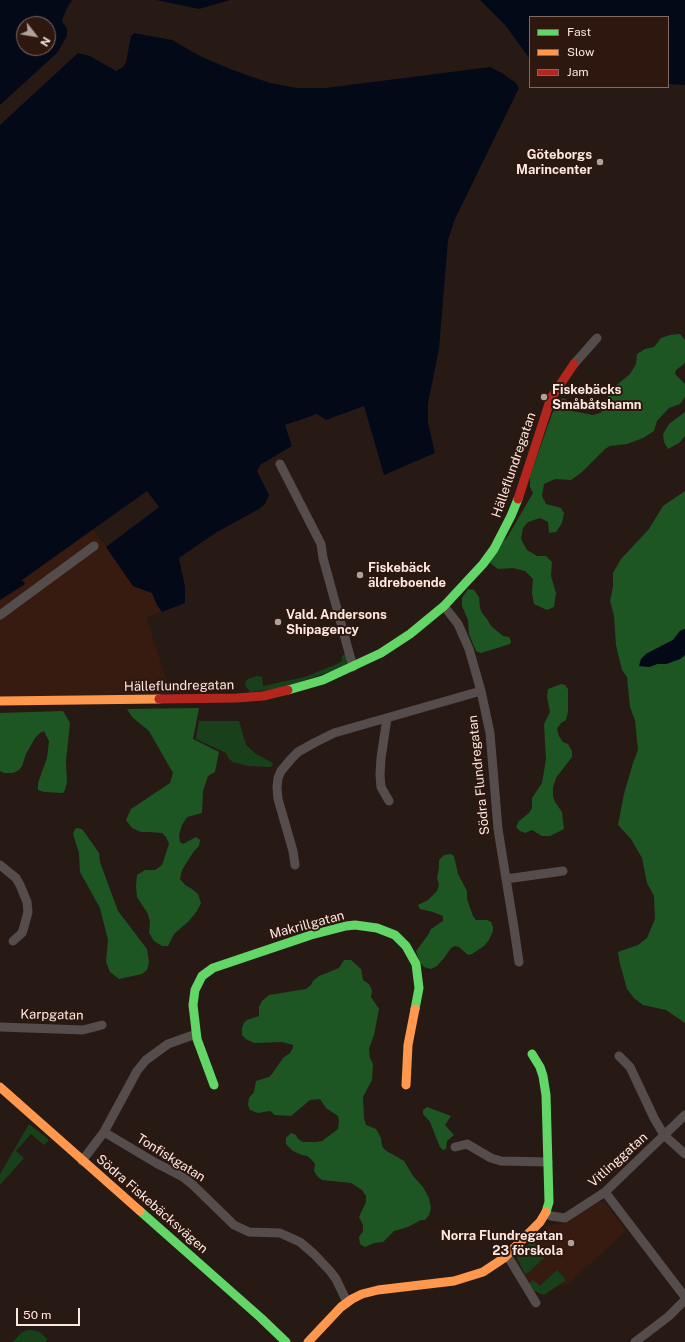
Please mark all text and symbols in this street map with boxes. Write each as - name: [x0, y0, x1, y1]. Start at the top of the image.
- north arrow: [16, 16, 56, 56]
- legend: [529, 16, 669, 88]
- text: Fast: [567, 25, 591, 39]
- text: N: [38, 35, 53, 48]
- text: Slow: [567, 45, 594, 59]
- text: Jam: [567, 65, 589, 79]
- place label: Göteborgs Marincenter: [516, 147, 592, 178]
- marker: Göteborgs Marincenter: [595, 157, 605, 167]
- place label: Fiskebäcks Småbåtshamn: [552, 382, 642, 413]
- marker: Fiskebäcks Småbåtshamn: [539, 392, 549, 402]
- street label: Hälleflundregatan: [489, 410, 539, 520]
- place label: Fiskebäck äldreboende: [368, 560, 446, 591]
- marker: Fiskebäck äldreboende: [355, 570, 365, 580]
- place label: Vald. Andersons Shipagency: [286, 607, 387, 638]
- marker: Vald. Andersons Shipagency: [273, 617, 283, 627]
- street label: Hälleflundregatan: [124, 677, 234, 695]
- street label: Södra Flundregatan: [465, 714, 493, 836]
- street label: Makrillgatan: [268, 908, 346, 942]
- street label: Karpgatan: [20, 1007, 84, 1023]
- street label: Vitlinggatan: [585, 1129, 651, 1191]
- street label: Tonfiskgatan: [134, 1131, 208, 1185]
- street label: Södra Fiskebäcksvägen: [93, 1151, 211, 1257]
- place label: Norra Flundregatan 23 förskola: [441, 1228, 563, 1259]
- marker: Norra Flundregatan 23 förskola: [566, 1238, 576, 1248]
- scale bar: [18, 1300, 82, 1326]
- text: 50 m: [23, 1308, 51, 1322]

